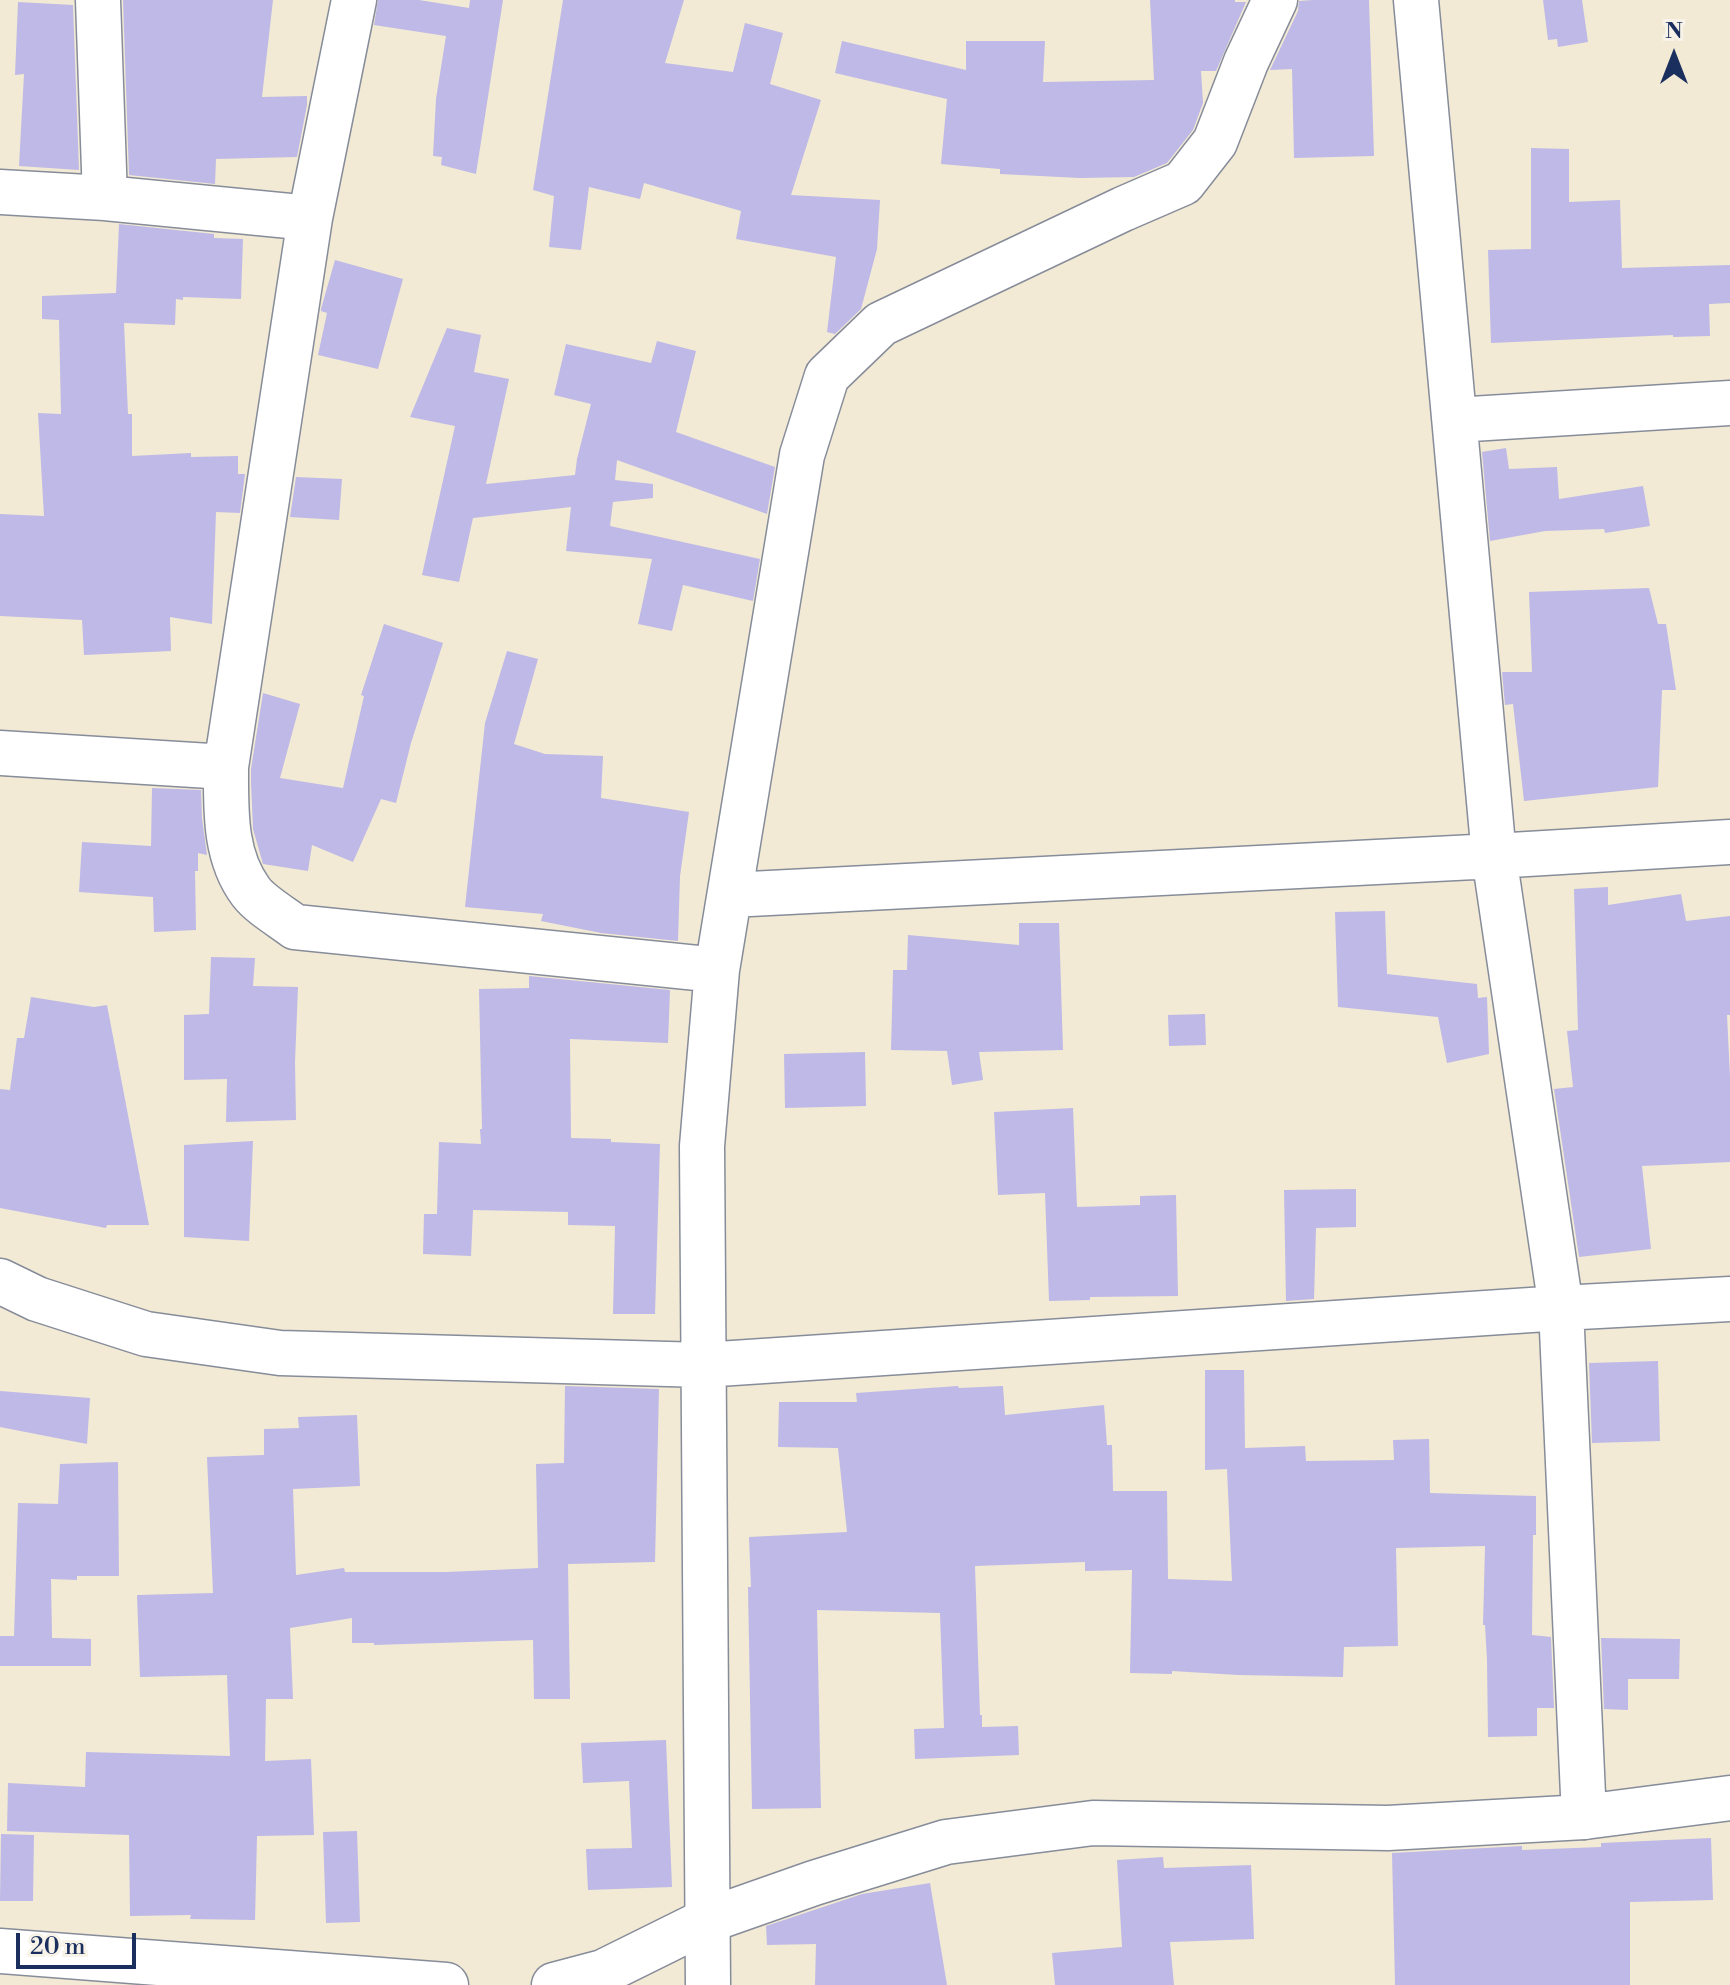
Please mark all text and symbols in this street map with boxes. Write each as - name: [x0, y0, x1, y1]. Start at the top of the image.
- north arrow: [1634, 16, 1714, 96]
- text: N: [1665, 18, 1683, 45]
- scale bar: [20, 1917, 140, 1967]
- text: 20 m: [30, 1932, 86, 1962]

